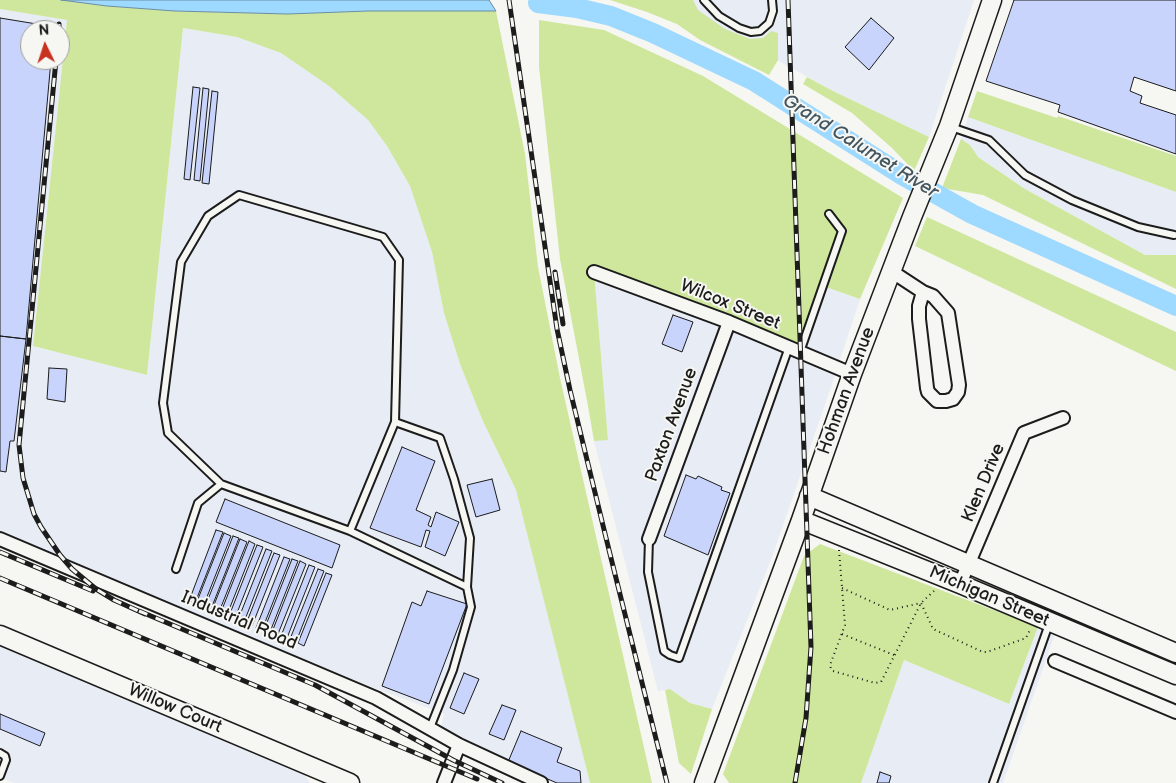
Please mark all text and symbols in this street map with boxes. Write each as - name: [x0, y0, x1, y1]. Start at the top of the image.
- north arrow: [20, 20, 70, 70]
- text: N: [38, 22, 50, 39]
- water label: Grand Calumet River: [778, 90, 942, 204]
- street label: Wilcox Street: [677, 275, 783, 335]
- street label: Hohman Avenue: [814, 324, 880, 458]
- street label: Paxton Avenue: [641, 365, 703, 485]
- street label: Klen Drive: [958, 440, 1010, 526]
- street label: Michigan Street: [926, 562, 1052, 632]
- street label: Industrial Road: [178, 587, 300, 655]
- street label: Willow Court: [125, 680, 225, 738]

